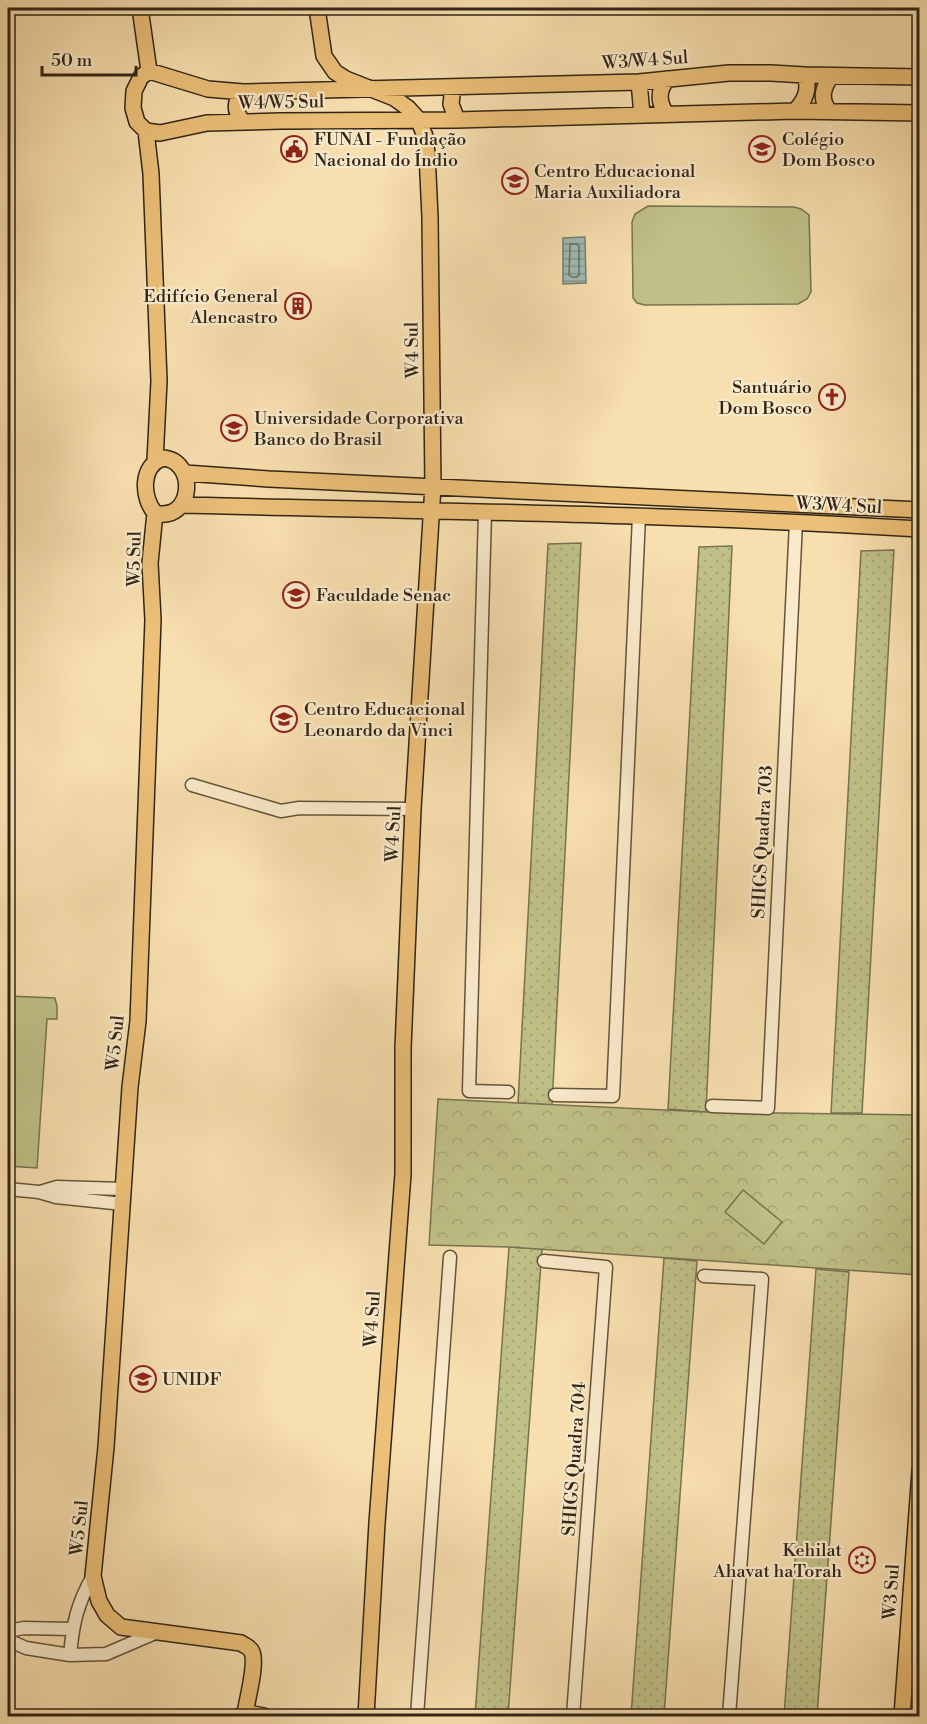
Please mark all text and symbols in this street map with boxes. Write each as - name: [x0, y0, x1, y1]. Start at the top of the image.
- scale bar: [42, 39, 136, 77]
- street label: W3/W4 Sul: [600, 46, 690, 75]
- text: 50 m: [51, 49, 93, 72]
- street label: W4/W5 Sul: [237, 90, 325, 115]
- place label: FUNAI - Fundação Nacional do Índio: [314, 128, 466, 172]
- place label: Colégio Dom Bosco: [782, 128, 875, 172]
- public building icon: FUNAI - Fundação Nacional do Índio: [279, 134, 309, 164]
- school or university icon: Colégio Dom Bosco: [747, 134, 777, 164]
- place label: Centro Educacional Maria Auxiliadora: [534, 160, 696, 204]
- school or university icon: Centro Educacional Maria Auxiliadora: [500, 166, 530, 196]
- place label: Edifício General Alencastro: [143, 285, 279, 329]
- building icon: Edifício General Alencastro: [283, 291, 313, 321]
- street label: W4 Sul: [400, 321, 425, 380]
- place label: Santuário Dom Bosco: [719, 376, 812, 420]
- church icon: Santuário Dom Bosco: [817, 382, 847, 412]
- place label: Universidade Corporativa Banco do Brasil: [253, 407, 465, 451]
- school or university icon: Universidade Corporativa Banco do Brasil: [219, 413, 249, 443]
- street label: W3/W4 Sul: [794, 492, 883, 519]
- street label: W5 Sul: [122, 530, 146, 588]
- school or university icon: Faculdade Senac: [281, 580, 311, 610]
- place label: Faculdade Senac: [316, 584, 451, 607]
- place label: Centro Educacional Leonardo da Vinci: [304, 698, 466, 742]
- school or university icon: Centro Educacional Leonardo da Vinci: [269, 704, 299, 734]
- street label: SHIGS Quadra 703: [747, 765, 778, 919]
- street label: W4 Sul: [380, 804, 407, 864]
- street label: W5 Sul: [101, 1013, 130, 1073]
- street label: W4 Sul: [359, 1289, 386, 1349]
- school or university icon: UNIDF: [128, 1364, 158, 1394]
- place label: UNIDF: [162, 1368, 221, 1391]
- street label: SHIGS Quadra 704: [558, 1381, 591, 1537]
- street label: W5 Sul: [65, 1498, 94, 1558]
- place label: Kehilat Ahavat haTorah: [712, 1539, 843, 1583]
- synagogue icon: Kehilat Ahavat haTorah: [847, 1545, 877, 1575]
- street label: W3 Sul: [878, 1563, 905, 1622]

